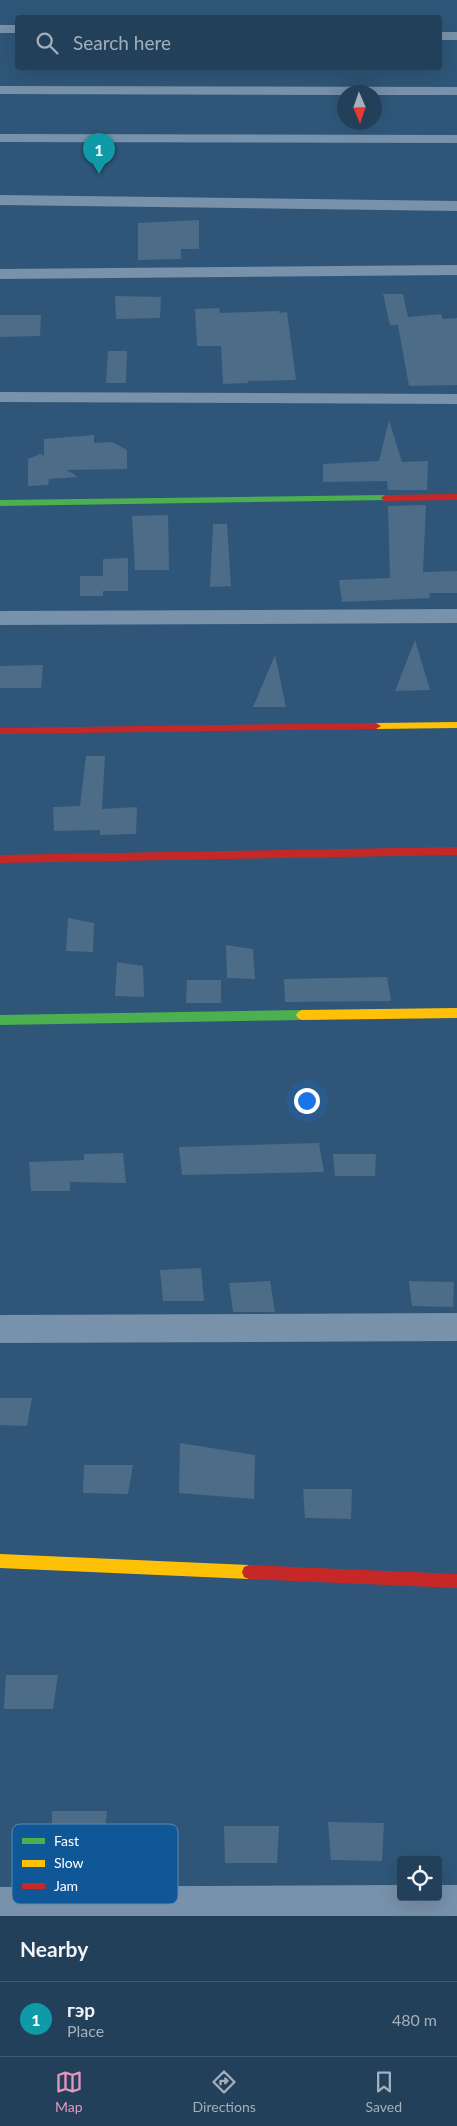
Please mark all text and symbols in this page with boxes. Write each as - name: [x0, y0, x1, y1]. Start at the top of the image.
- search box: [15, 15, 442, 70]
- icon: search: [33, 29, 61, 57]
- text: Search here: [73, 31, 171, 54]
- north arrow: [337, 85, 382, 130]
- pin: 1: [83, 133, 115, 174]
- your location: [294, 1088, 320, 1114]
- legend: [12, 1824, 178, 1904]
- text: Fast: [54, 1832, 79, 1849]
- text: Slow: [54, 1854, 84, 1871]
- map controls: [397, 1856, 442, 1901]
- button: locate: [397, 1856, 442, 1901]
- text: Jam: [54, 1877, 78, 1894]
- text: Nearby: [20, 1936, 88, 1961]
- text: гэр: [67, 1998, 95, 2021]
- text: 1: [31, 2010, 41, 2029]
- text: 480 m: [392, 2010, 437, 2029]
- text: Place: [67, 2021, 104, 2040]
- tab: Map: [55, 2068, 83, 2115]
- tab: Directions: [193, 2068, 256, 2115]
- tab: Saved: [366, 2068, 402, 2115]

